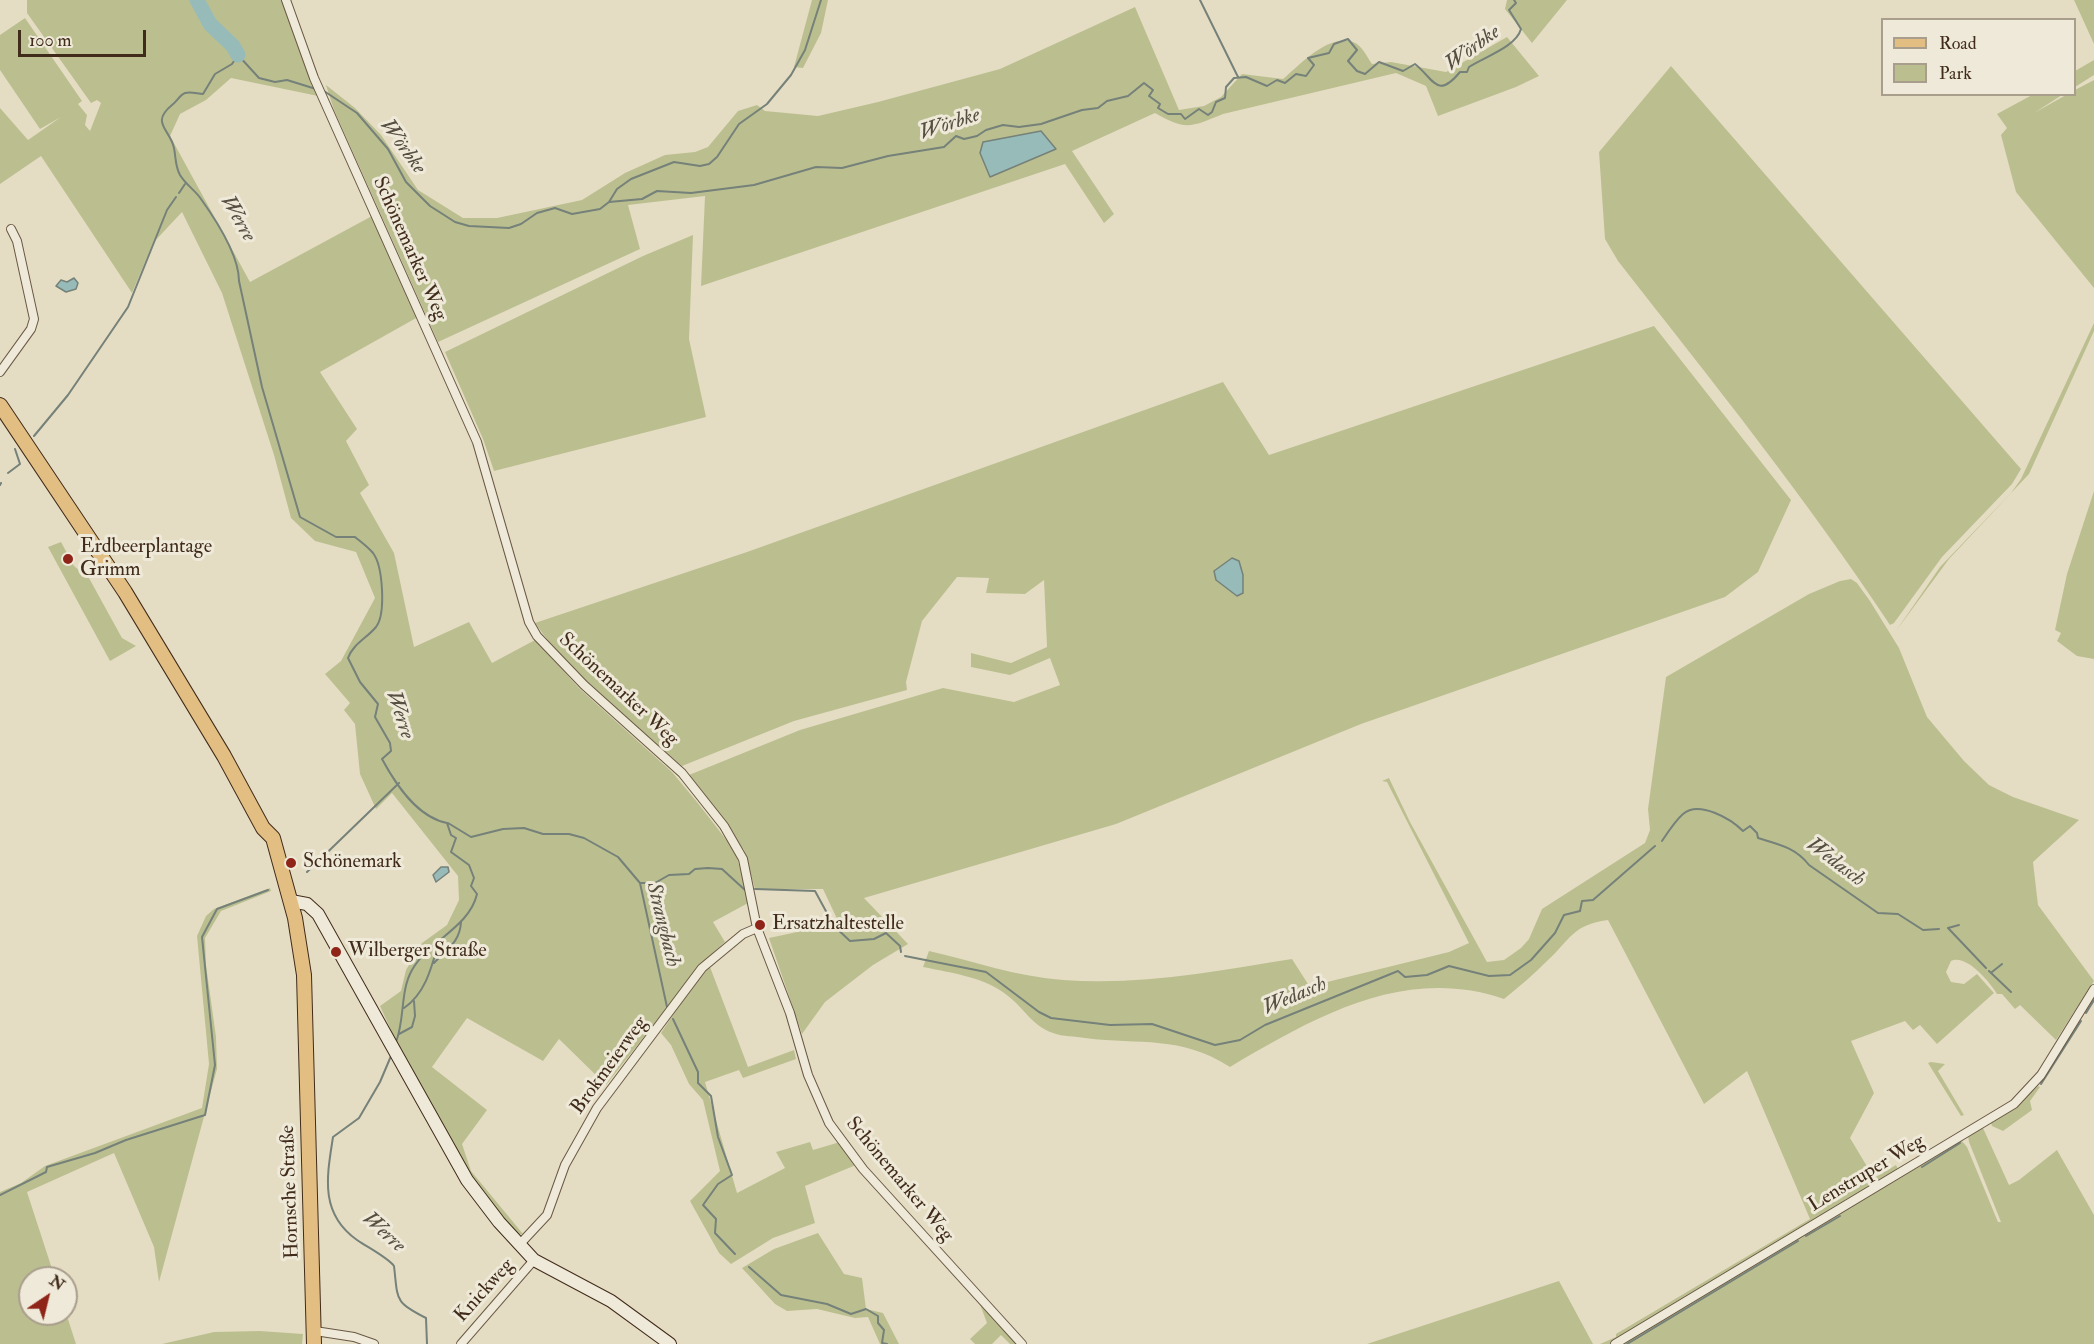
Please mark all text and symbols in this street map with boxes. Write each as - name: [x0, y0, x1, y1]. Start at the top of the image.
- scale bar: [21, 18, 148, 56]
- legend: [1881, 18, 2076, 96]
- water label: Wörbke: [1440, 21, 1506, 77]
- text: 100 m: [29, 29, 72, 52]
- text: Road: [1939, 32, 1977, 55]
- text: Park: [1939, 62, 1972, 85]
- water label: Wörbke: [917, 103, 983, 147]
- water label: Wörbke: [374, 114, 430, 180]
- street label: Schönemarker Weg: [366, 173, 452, 325]
- water label: Werre: [214, 191, 260, 247]
- place label: Erdbeerplantage Grimm: [80, 536, 212, 583]
- marker: Erdbeerplantage Grimm: [61, 552, 75, 566]
- street label: Schönemarker Weg: [553, 628, 683, 752]
- water label: Werre: [379, 688, 419, 742]
- water label: Wedasch: [1801, 833, 1869, 893]
- place label: Schönemark: [303, 851, 402, 875]
- marker: Schönemark: [284, 856, 298, 870]
- water label: Strangbach: [639, 880, 685, 970]
- place label: Ersatzhaltestelle: [772, 913, 904, 937]
- marker: Ersatzhaltestelle: [753, 918, 767, 932]
- place label: Wilberger Straße: [348, 940, 487, 964]
- marker: Wilberger Straße: [329, 945, 343, 959]
- water label: Wedasch: [1259, 972, 1331, 1022]
- street label: Brokmeierweg: [567, 1013, 653, 1119]
- street label: Schönemarker Weg: [840, 1113, 958, 1247]
- street label: Hornsche Straße: [277, 1125, 305, 1259]
- street label: Lenstruper Weg: [1805, 1130, 1929, 1218]
- water label: Werre: [356, 1207, 410, 1259]
- street label: Knickweg: [450, 1254, 520, 1328]
- north arrow: [18, 1266, 78, 1326]
- text: N: [46, 1271, 69, 1295]

